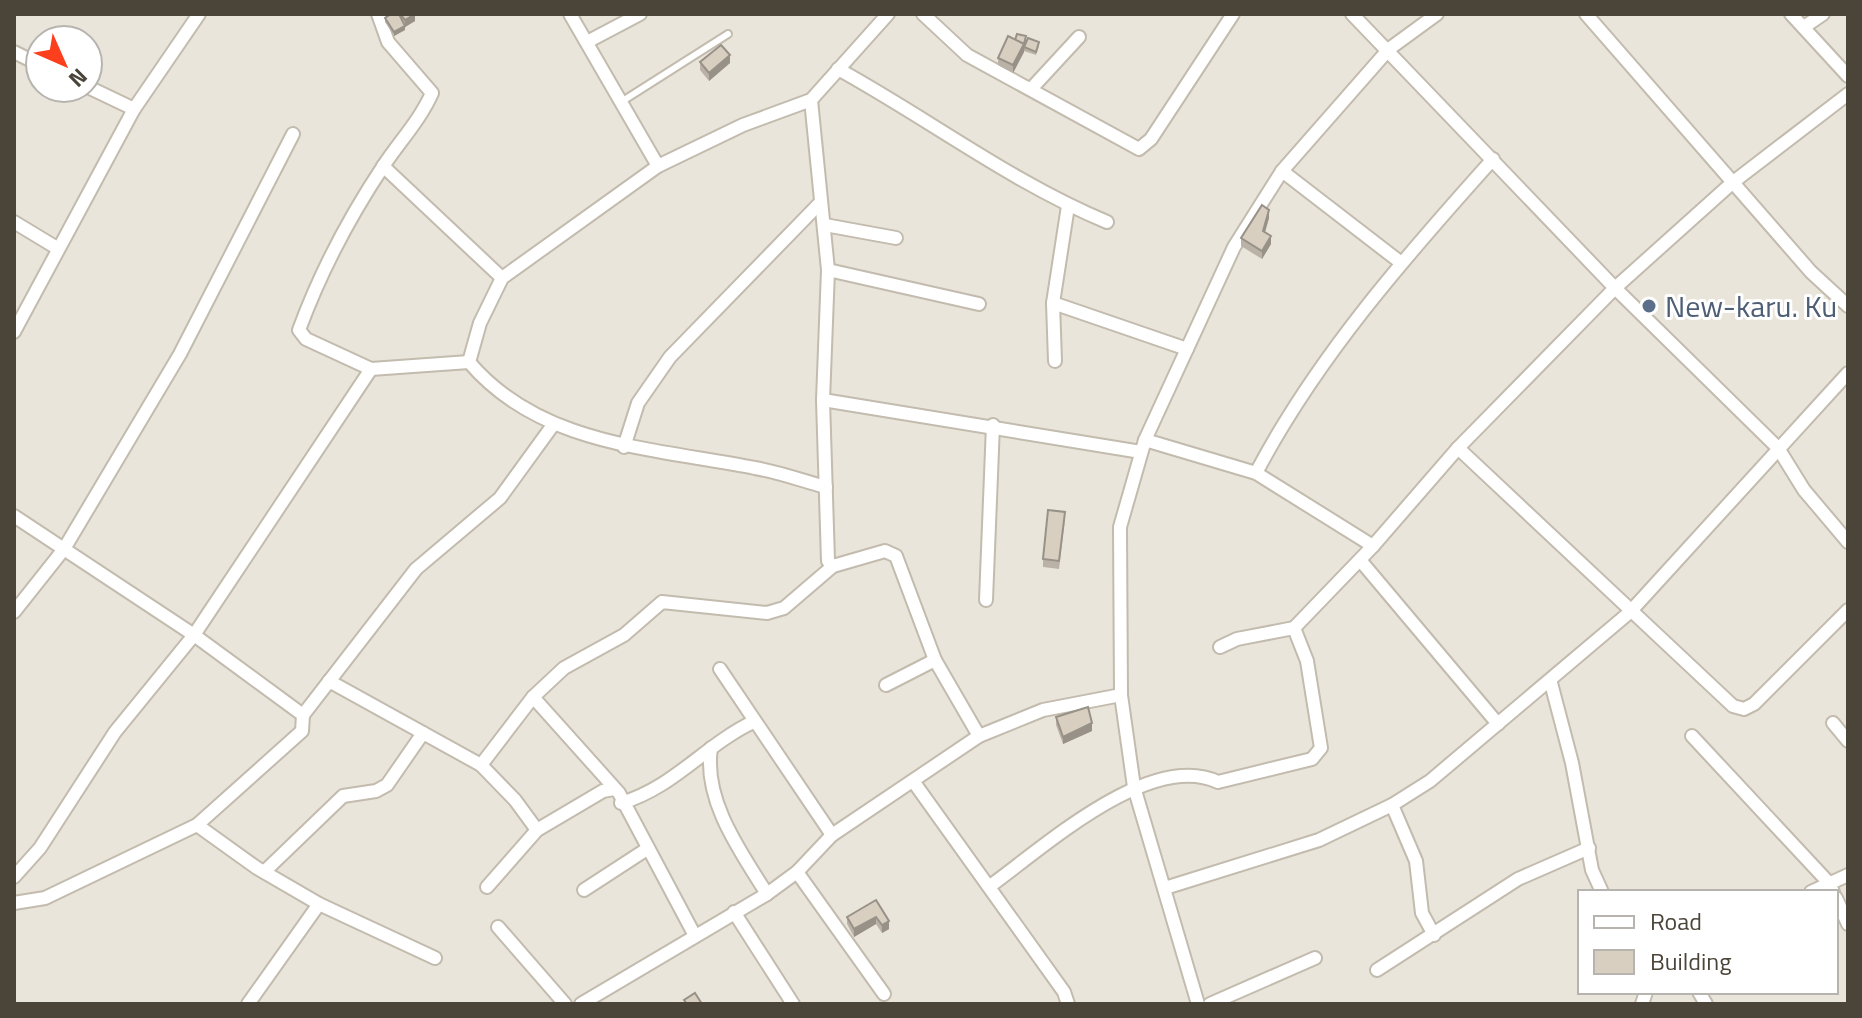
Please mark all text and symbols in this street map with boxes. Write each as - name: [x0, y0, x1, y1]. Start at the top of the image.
- north arrow: [24, 24, 104, 104]
- text: N: [61, 61, 96, 96]
- place label: New-karu. Ku: [1665, 283, 1837, 329]
- marker: New-karu. Ku: [1640, 297, 1658, 315]
- legend: [1578, 890, 1838, 994]
- text: Road: [1650, 903, 1702, 939]
- text: Building: [1650, 943, 1732, 979]

